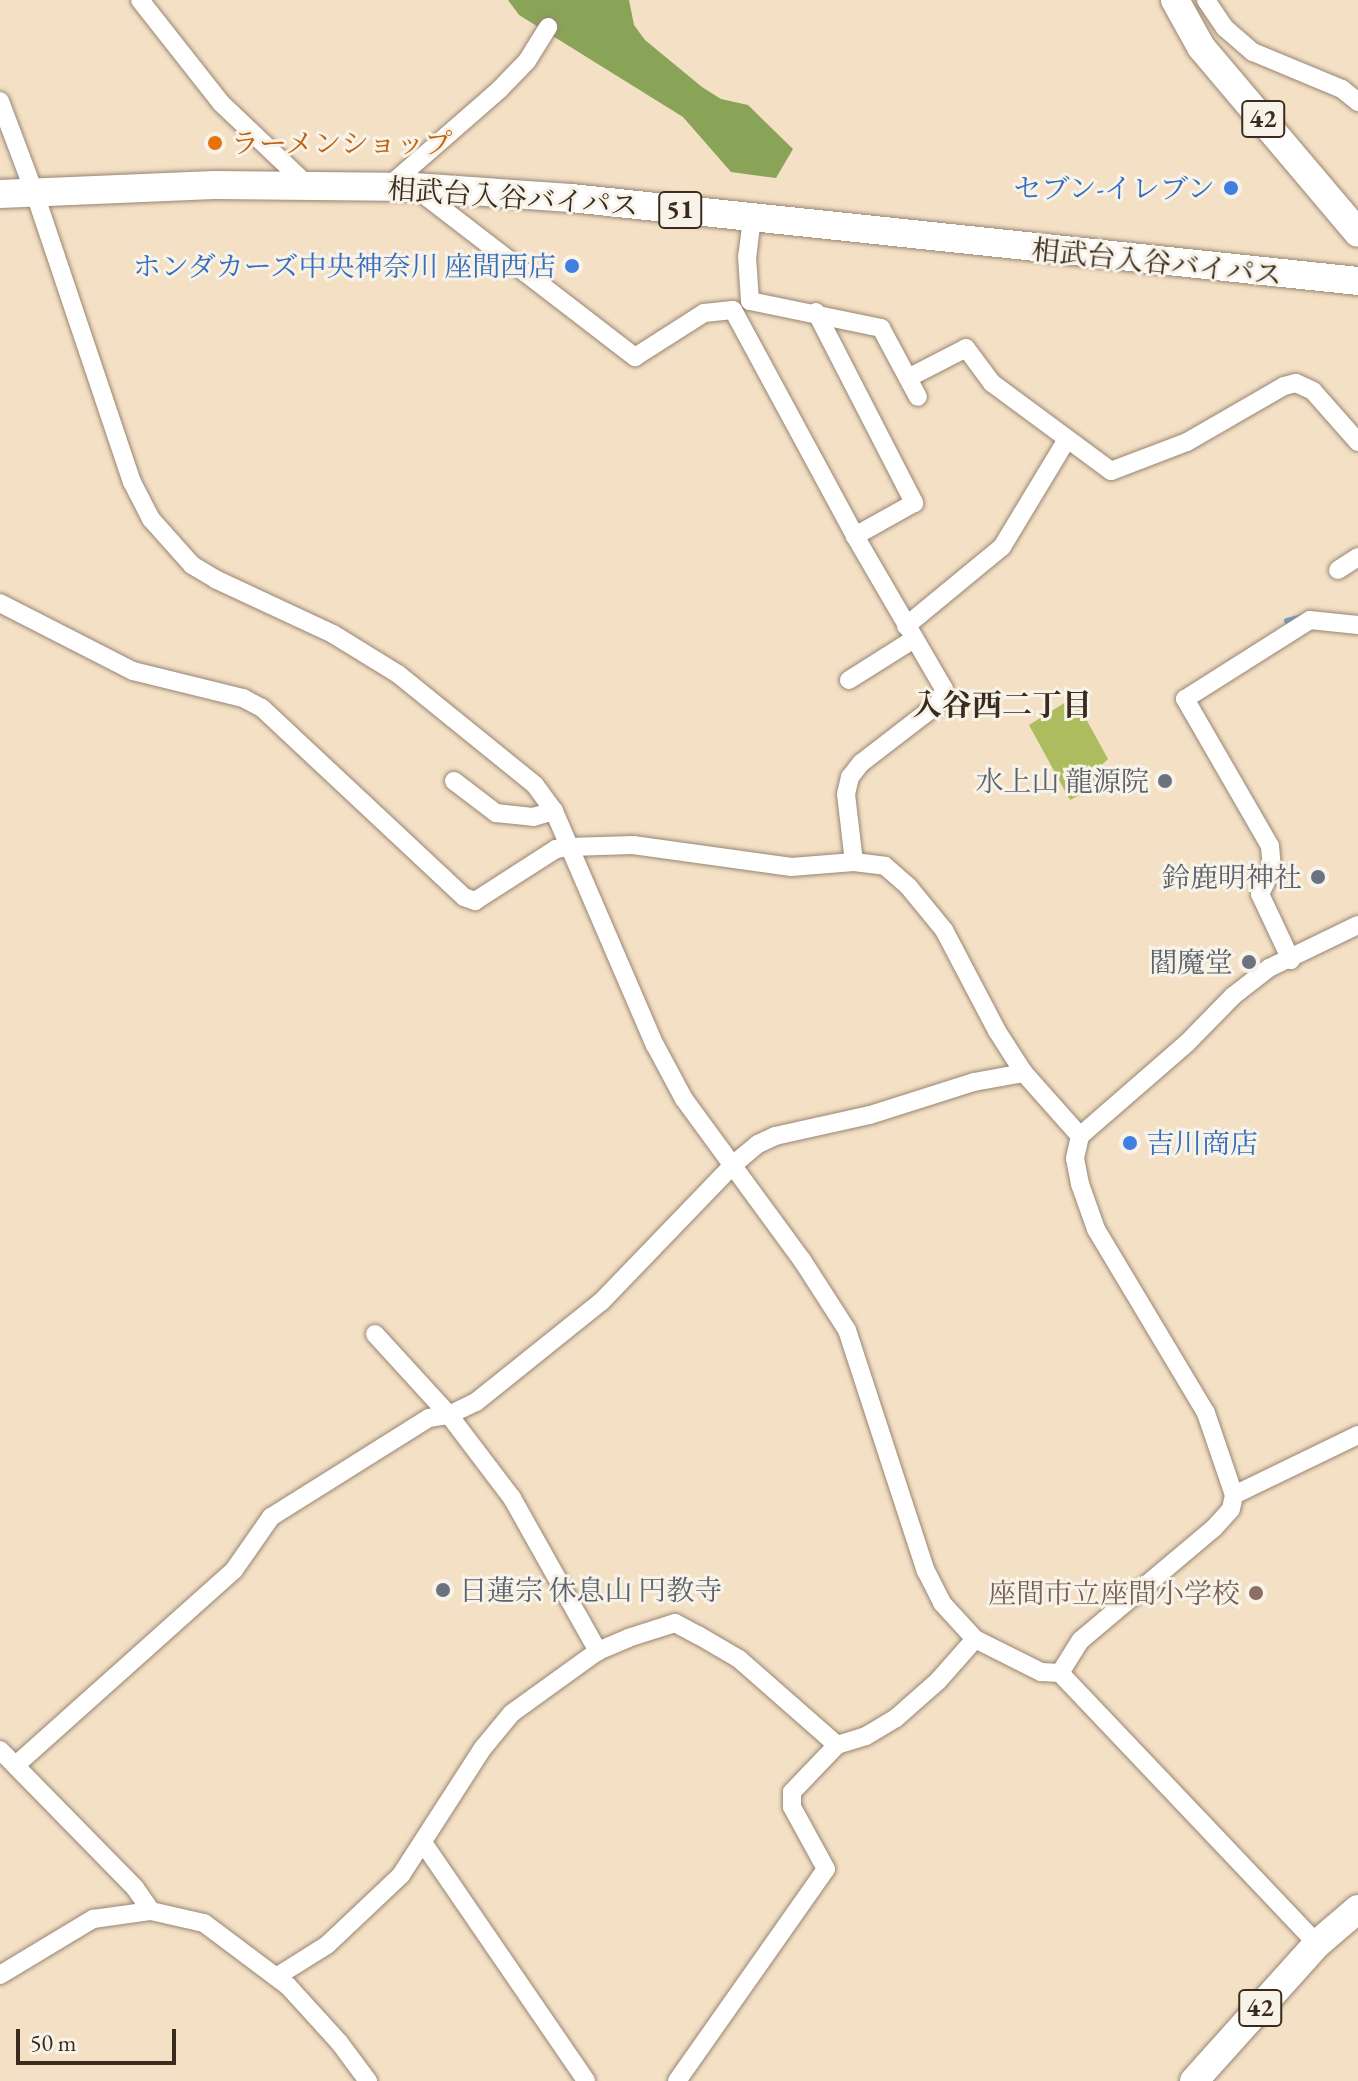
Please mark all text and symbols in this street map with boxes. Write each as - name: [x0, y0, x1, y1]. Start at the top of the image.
- road number: 42: [1241, 97, 1285, 141]
- place label: ラーメンショップ: [231, 126, 455, 160]
- marker: ラーメンショップ: [206, 134, 224, 152]
- street label: 相武台入谷バイパス: [386, 171, 640, 223]
- place label: セブン-イレブン: [1011, 171, 1215, 205]
- marker: セブン-イレブン: [1222, 179, 1240, 197]
- road number: 51: [658, 188, 702, 232]
- street label: 相武台入谷バイパス: [1030, 232, 1284, 292]
- place label: ホンダカーズ中央神奈川 座間西店: [130, 249, 556, 283]
- marker: ホンダカーズ中央神奈川 座間西店: [563, 257, 581, 275]
- district label: 入谷西二丁目: [912, 687, 1092, 723]
- place label: 水上山 龍源院: [975, 764, 1149, 798]
- marker: 水上山 龍源院: [1156, 772, 1174, 790]
- place label: 鈴鹿明神社: [1162, 860, 1302, 894]
- marker: 鈴鹿明神社: [1309, 868, 1327, 886]
- place label: 閻魔堂: [1149, 945, 1233, 979]
- marker: 閻魔堂: [1240, 953, 1258, 971]
- place label: 吉川商店: [1146, 1126, 1258, 1160]
- marker: 吉川商店: [1121, 1134, 1139, 1152]
- place label: 日蓮宗 休息山 円教寺: [459, 1573, 722, 1607]
- place label: 座間市立座間小学校: [988, 1576, 1240, 1610]
- marker: 日蓮宗 休息山 円教寺: [434, 1581, 452, 1599]
- marker: 座間市立座間小学校: [1247, 1584, 1265, 1602]
- road number: 42: [1238, 1986, 1282, 2030]
- scale bar: [20, 2013, 180, 2063]
- text: 50 m: [30, 2027, 77, 2058]

